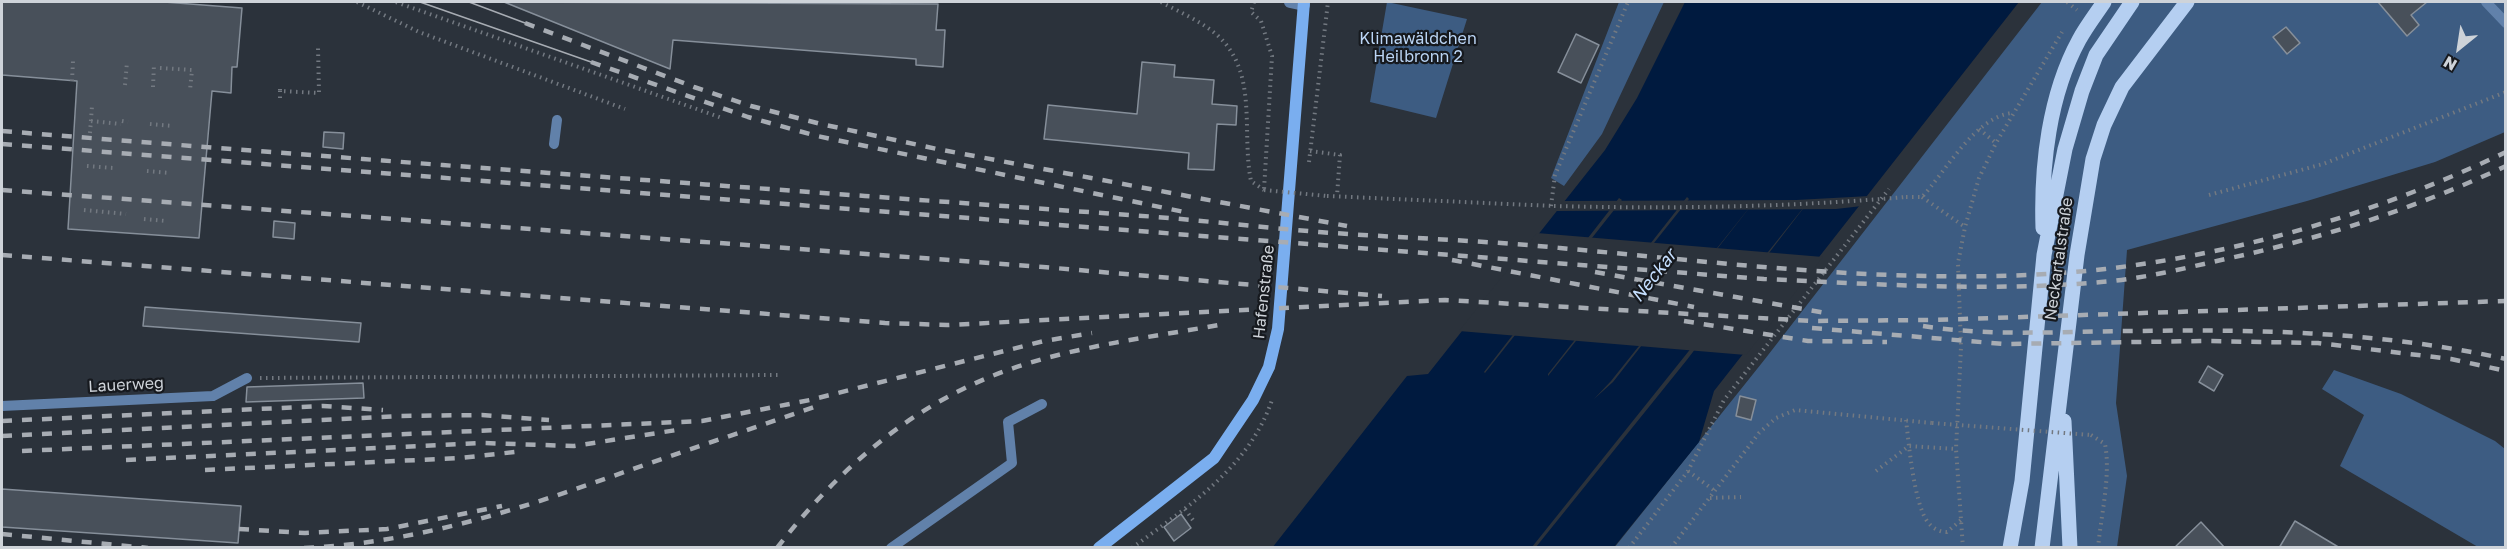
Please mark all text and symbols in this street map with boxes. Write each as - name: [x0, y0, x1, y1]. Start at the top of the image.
- north arrow: [2429, 18, 2489, 78]
- park label: Klimawäldchen Heilbronn 2: [1359, 29, 1477, 67]
- text: N: [2440, 52, 2460, 75]
- street label: Neckartalstraße: [2041, 196, 2077, 322]
- street label: Hafenstraße: [1250, 244, 1278, 340]
- water label: Neckar: [1627, 245, 1681, 307]
- street label: Lauerweg: [88, 373, 164, 397]

